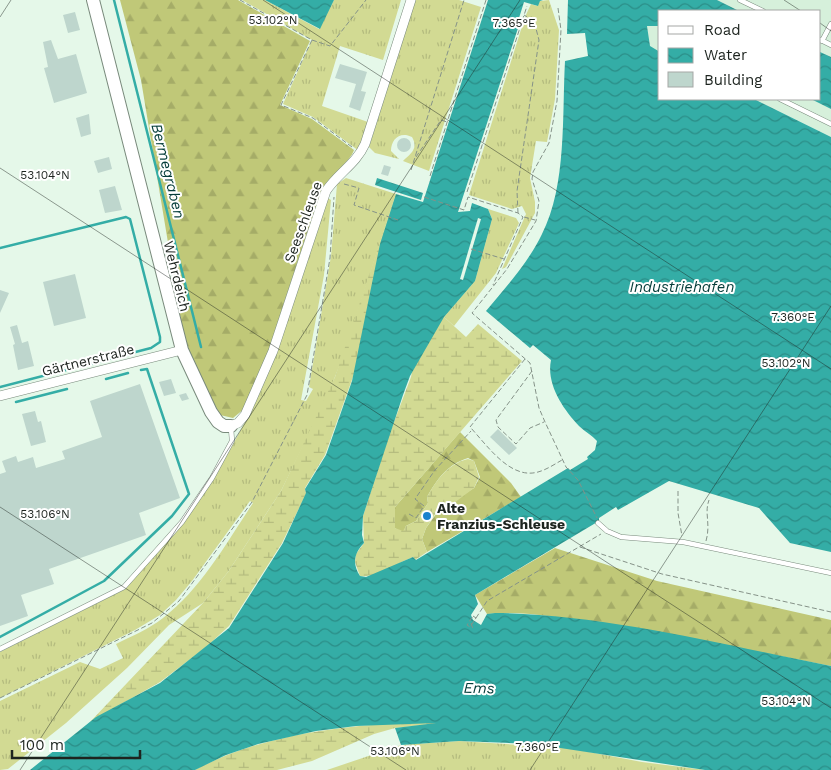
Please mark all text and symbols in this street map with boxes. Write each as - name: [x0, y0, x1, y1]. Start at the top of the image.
- legend: [658, 10, 821, 100]
- text: 53.102°N: [248, 13, 298, 27]
- text: 7.365°E: [492, 16, 536, 30]
- text: Road: [704, 21, 741, 39]
- text: Water: [704, 46, 747, 64]
- text: Building: [704, 71, 762, 89]
- water label: Bermegraben: [147, 122, 189, 220]
- text: 53.104°N: [20, 168, 70, 182]
- street label: Seeschleuse: [281, 179, 325, 265]
- street label: Wehrdeich: [160, 239, 194, 313]
- water label: Industriehafen: [630, 278, 734, 296]
- text: 7.360°E: [771, 310, 815, 324]
- street label: Gärtnerstraße: [40, 341, 136, 379]
- text: 53.102°N: [761, 356, 811, 370]
- place label: Alte Franzius-Schleuse: [437, 500, 565, 532]
- text: 53.106°N: [20, 507, 70, 521]
- marker: Alte Franzius-Schleuse: [421, 510, 433, 522]
- water label: Ems: [463, 679, 495, 697]
- text: 53.104°N: [761, 694, 811, 708]
- scale bar: [12, 728, 140, 760]
- text: 100 m: [20, 736, 64, 754]
- text: 7.360°E: [515, 740, 559, 754]
- text: 53.106°N: [370, 744, 420, 758]

